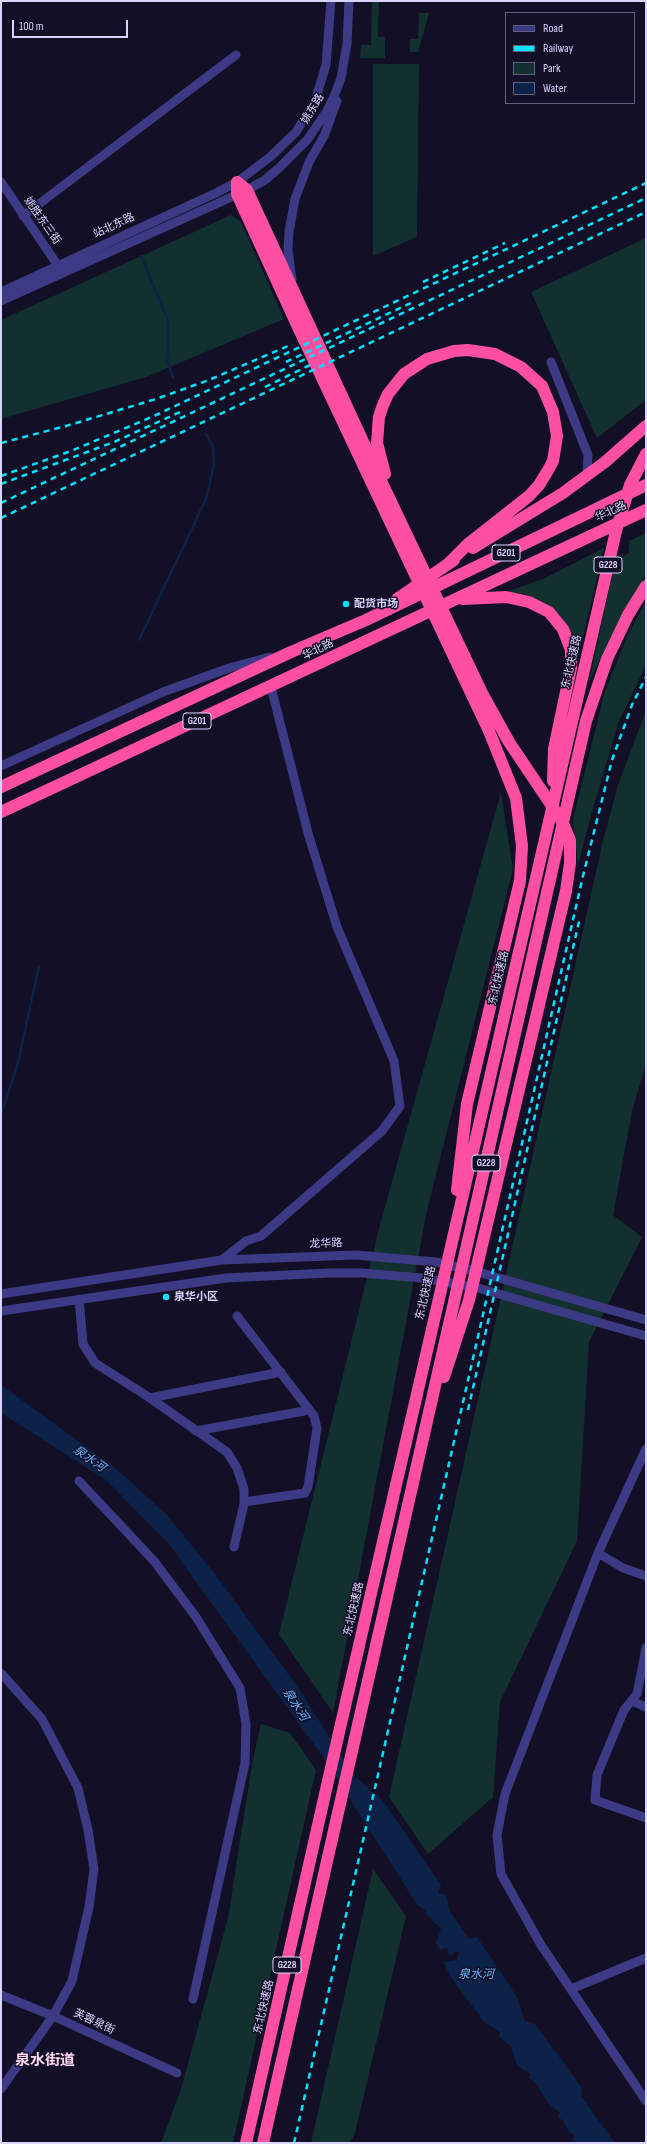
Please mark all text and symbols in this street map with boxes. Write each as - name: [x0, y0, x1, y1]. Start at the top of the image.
- scale bar: [14, 12, 130, 38]
- legend: [505, 12, 635, 104]
- text: 100 m: [19, 19, 44, 34]
- text: Road: [543, 21, 563, 36]
- text: Railway: [543, 41, 573, 56]
- text: Park: [543, 61, 561, 76]
- text: Water: [543, 81, 567, 96]
- street label: 姚东路: [299, 91, 327, 127]
- street label: 姚胜东三街: [21, 195, 63, 247]
- street label: 站北东路: [91, 211, 137, 241]
- street label: 华北路: [593, 499, 629, 525]
- road number: G201: [492, 545, 520, 561]
- road number: G228: [594, 557, 622, 573]
- place label: 配货市场: [354, 597, 398, 611]
- marker: 配货市场: [341, 599, 351, 609]
- street label: 东北快速路: [559, 634, 585, 690]
- street label: 华北路: [300, 637, 336, 663]
- road number: G201: [183, 713, 211, 729]
- street label: 东北快速路: [486, 950, 512, 1006]
- road number: G228: [472, 1155, 500, 1171]
- street label: 龙华路: [309, 1237, 343, 1251]
- street label: 东北快速路: [413, 1265, 439, 1321]
- place label: 泉华小区: [174, 1290, 218, 1304]
- marker: 泉华小区: [161, 1292, 171, 1302]
- water label: 泉水河: [70, 1443, 108, 1475]
- street label: 东北快速路: [341, 1581, 367, 1637]
- water label: 泉水河: [279, 1686, 311, 1724]
- road number: G228: [273, 1957, 301, 1973]
- water label: 泉水河: [458, 1968, 494, 1982]
- street label: 东北快速路: [251, 1979, 277, 2035]
- street label: 芙蓉泉街: [71, 2007, 117, 2037]
- district label: 泉水街道: [15, 2052, 75, 2070]

